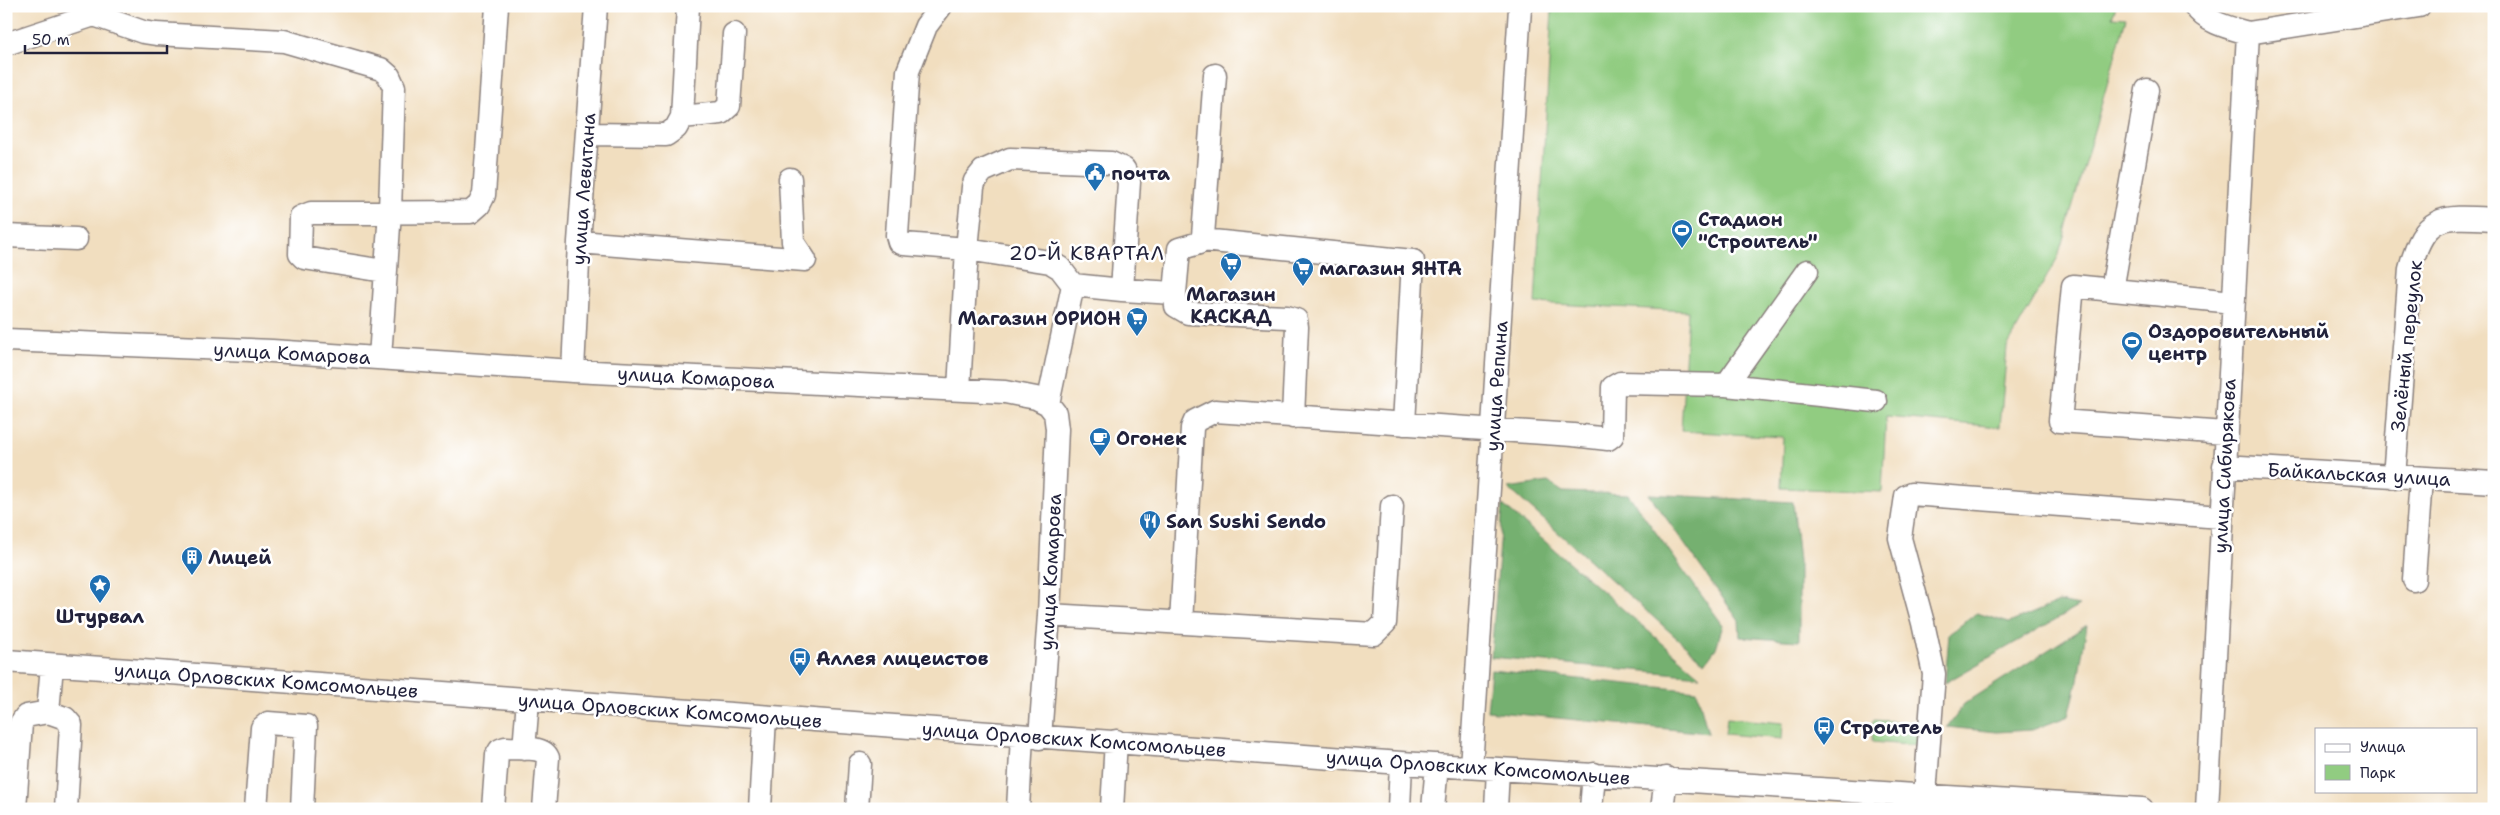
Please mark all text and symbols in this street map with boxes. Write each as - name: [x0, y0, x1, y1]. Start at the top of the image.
- scale bar: [25, 22, 168, 54]
- text: 50 m: [32, 30, 70, 50]
- street label: улица Левитана: [566, 112, 601, 266]
- public building icon: почта: [1083, 161, 1107, 192]
- place label: почта: [1111, 161, 1170, 186]
- place label: Стадион "Строитель": [1698, 207, 1818, 254]
- sports icon: Стадион "Строитель": [1670, 218, 1694, 249]
- district label: 20-Й КВАРТАЛ: [1009, 240, 1165, 266]
- supermarket icon: Магазин КАСКАД: [1219, 251, 1243, 282]
- supermarket icon: магазин ЯНТА: [1291, 256, 1315, 287]
- place label: магазин ЯНТА: [1319, 256, 1462, 281]
- street label: Зелёный переулок: [2385, 259, 2428, 433]
- place label: Магазин КАСКАД: [1186, 282, 1276, 329]
- place label: Магазин ОРИОН: [957, 306, 1121, 331]
- supermarket icon: Магазин ОРИОН: [1125, 306, 1149, 337]
- place label: Оздоровительный центр: [2148, 319, 2329, 366]
- street label: улица Репина: [1479, 320, 1514, 452]
- sports icon: Оздоровительный центр: [2120, 330, 2144, 361]
- street label: улица Комарова: [213, 337, 371, 370]
- street label: улица Комарова: [617, 361, 775, 394]
- street label: улица Сибирякова: [2207, 378, 2242, 554]
- cafe icon: Огонек: [1088, 426, 1112, 457]
- place label: Огонек: [1116, 426, 1187, 451]
- street label: Байкальская улица: [2267, 457, 2451, 492]
- street label: улица Комарова: [1034, 493, 1067, 651]
- restaurant icon: San Sushi Sendo: [1138, 509, 1162, 540]
- place label: San Sushi Sendo: [1166, 509, 1326, 534]
- building icon: Лицей: [180, 545, 204, 576]
- place label: Лицей: [208, 545, 271, 570]
- place icon: Штурвал: [88, 573, 112, 604]
- place label: Штурвал: [56, 604, 145, 629]
- bus stop icon: Аллея лицеистов: [788, 646, 812, 677]
- place label: Аллея лицеистов: [816, 646, 989, 671]
- street label: улица Орловских Комсомольцев: [113, 657, 419, 704]
- street label: улица Орловских Комсомольцев: [517, 687, 823, 734]
- bus stop icon: Строитель: [1812, 715, 1836, 746]
- place label: Строитель: [1840, 715, 1942, 740]
- street label: улица Орловских Комсомольцев: [921, 716, 1227, 763]
- legend: [2315, 728, 2478, 792]
- text: Улица: [2360, 737, 2406, 757]
- street label: улица Орловских Комсомольцев: [1325, 744, 1631, 791]
- text: Парк: [2360, 763, 2396, 783]

